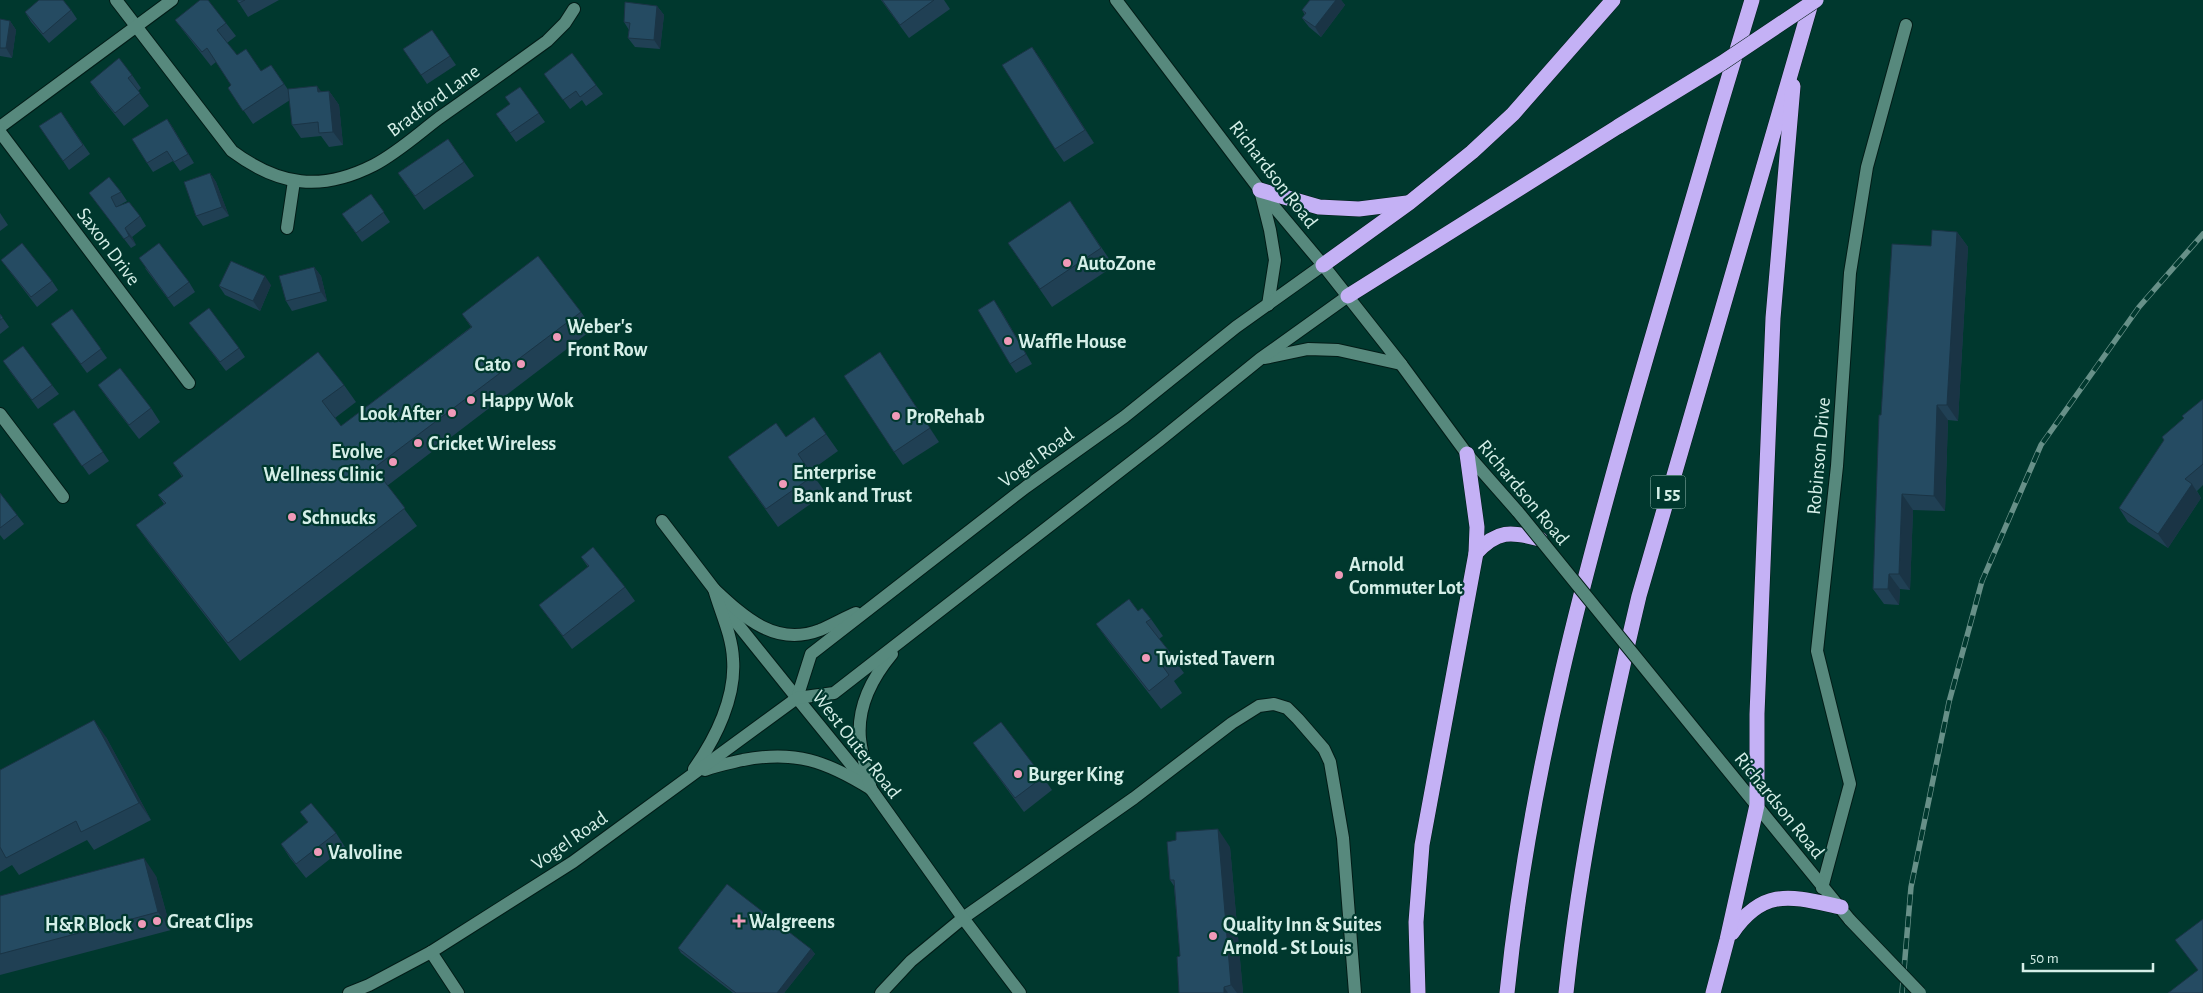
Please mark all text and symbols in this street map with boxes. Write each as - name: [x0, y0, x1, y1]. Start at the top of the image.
- street label: Bradford Lane: [384, 61, 483, 141]
- street label: Richardson Road: [1225, 117, 1321, 232]
- street label: Saxon Drive: [73, 204, 144, 289]
- place label: AutoZone: [1077, 254, 1156, 274]
- marker: AutoZone: [1061, 257, 1073, 269]
- place label: Weber's Front Row: [567, 317, 647, 360]
- marker: Weber's Front Row: [551, 331, 563, 343]
- place label: Waffle House: [1018, 332, 1126, 352]
- marker: Waffle House: [1002, 335, 1014, 347]
- place label: Cato: [475, 355, 511, 375]
- marker: Cato: [515, 358, 527, 370]
- place label: Happy Wok: [481, 391, 574, 411]
- marker: Happy Wok: [465, 394, 477, 406]
- street label: Robinson Drive: [1804, 396, 1834, 516]
- place label: Look After: [359, 404, 442, 424]
- marker: Look After: [446, 407, 458, 419]
- place label: ProRehab: [906, 407, 985, 427]
- marker: ProRehab: [890, 410, 902, 422]
- street label: Vogel Road: [995, 424, 1078, 492]
- place label: Cricket Wireless: [428, 434, 557, 454]
- street label: Richardson Road: [1474, 436, 1573, 549]
- marker: Cricket Wireless: [412, 437, 424, 449]
- place label: Evolve Wellness Clinic: [263, 442, 383, 485]
- marker: Evolve Wellness Clinic: [387, 456, 399, 468]
- place label: Enterprise Bank and Trust: [793, 463, 912, 506]
- road number: I 55: [1650, 476, 1686, 508]
- marker: Enterprise Bank and Trust: [777, 478, 789, 490]
- place label: Schnucks: [302, 508, 376, 528]
- marker: Schnucks: [286, 511, 298, 523]
- place label: Arnold Commuter Lot: [1349, 555, 1463, 598]
- marker: Arnold Commuter Lot: [1333, 569, 1345, 581]
- place label: Twisted Tavern: [1156, 649, 1275, 669]
- marker: Twisted Tavern: [1140, 652, 1152, 664]
- street label: West Outer Road: [808, 687, 904, 802]
- street label: Richardson Road: [1730, 749, 1828, 863]
- place label: Burger King: [1028, 765, 1125, 785]
- marker: Burger King: [1012, 768, 1024, 780]
- street label: Vogel Road: [528, 808, 611, 874]
- place label: Valvoline: [328, 843, 403, 863]
- marker: Valvoline: [312, 846, 324, 858]
- place label: Great Clips: [167, 912, 254, 932]
- place label: Walgreens: [749, 912, 835, 932]
- place label: H&R Block: [45, 915, 132, 935]
- marker: Great Clips: [151, 915, 163, 927]
- marker: Walgreens: [733, 915, 745, 927]
- place label: Quality Inn & Suites Arnold - St Louis: [1223, 915, 1382, 958]
- marker: H&R Block: [136, 918, 148, 930]
- marker: Quality Inn & Suites Arnold - St Louis: [1207, 930, 1219, 942]
- scale bar: [2023, 940, 2153, 972]
- text: 50 m: [2030, 951, 2059, 966]

